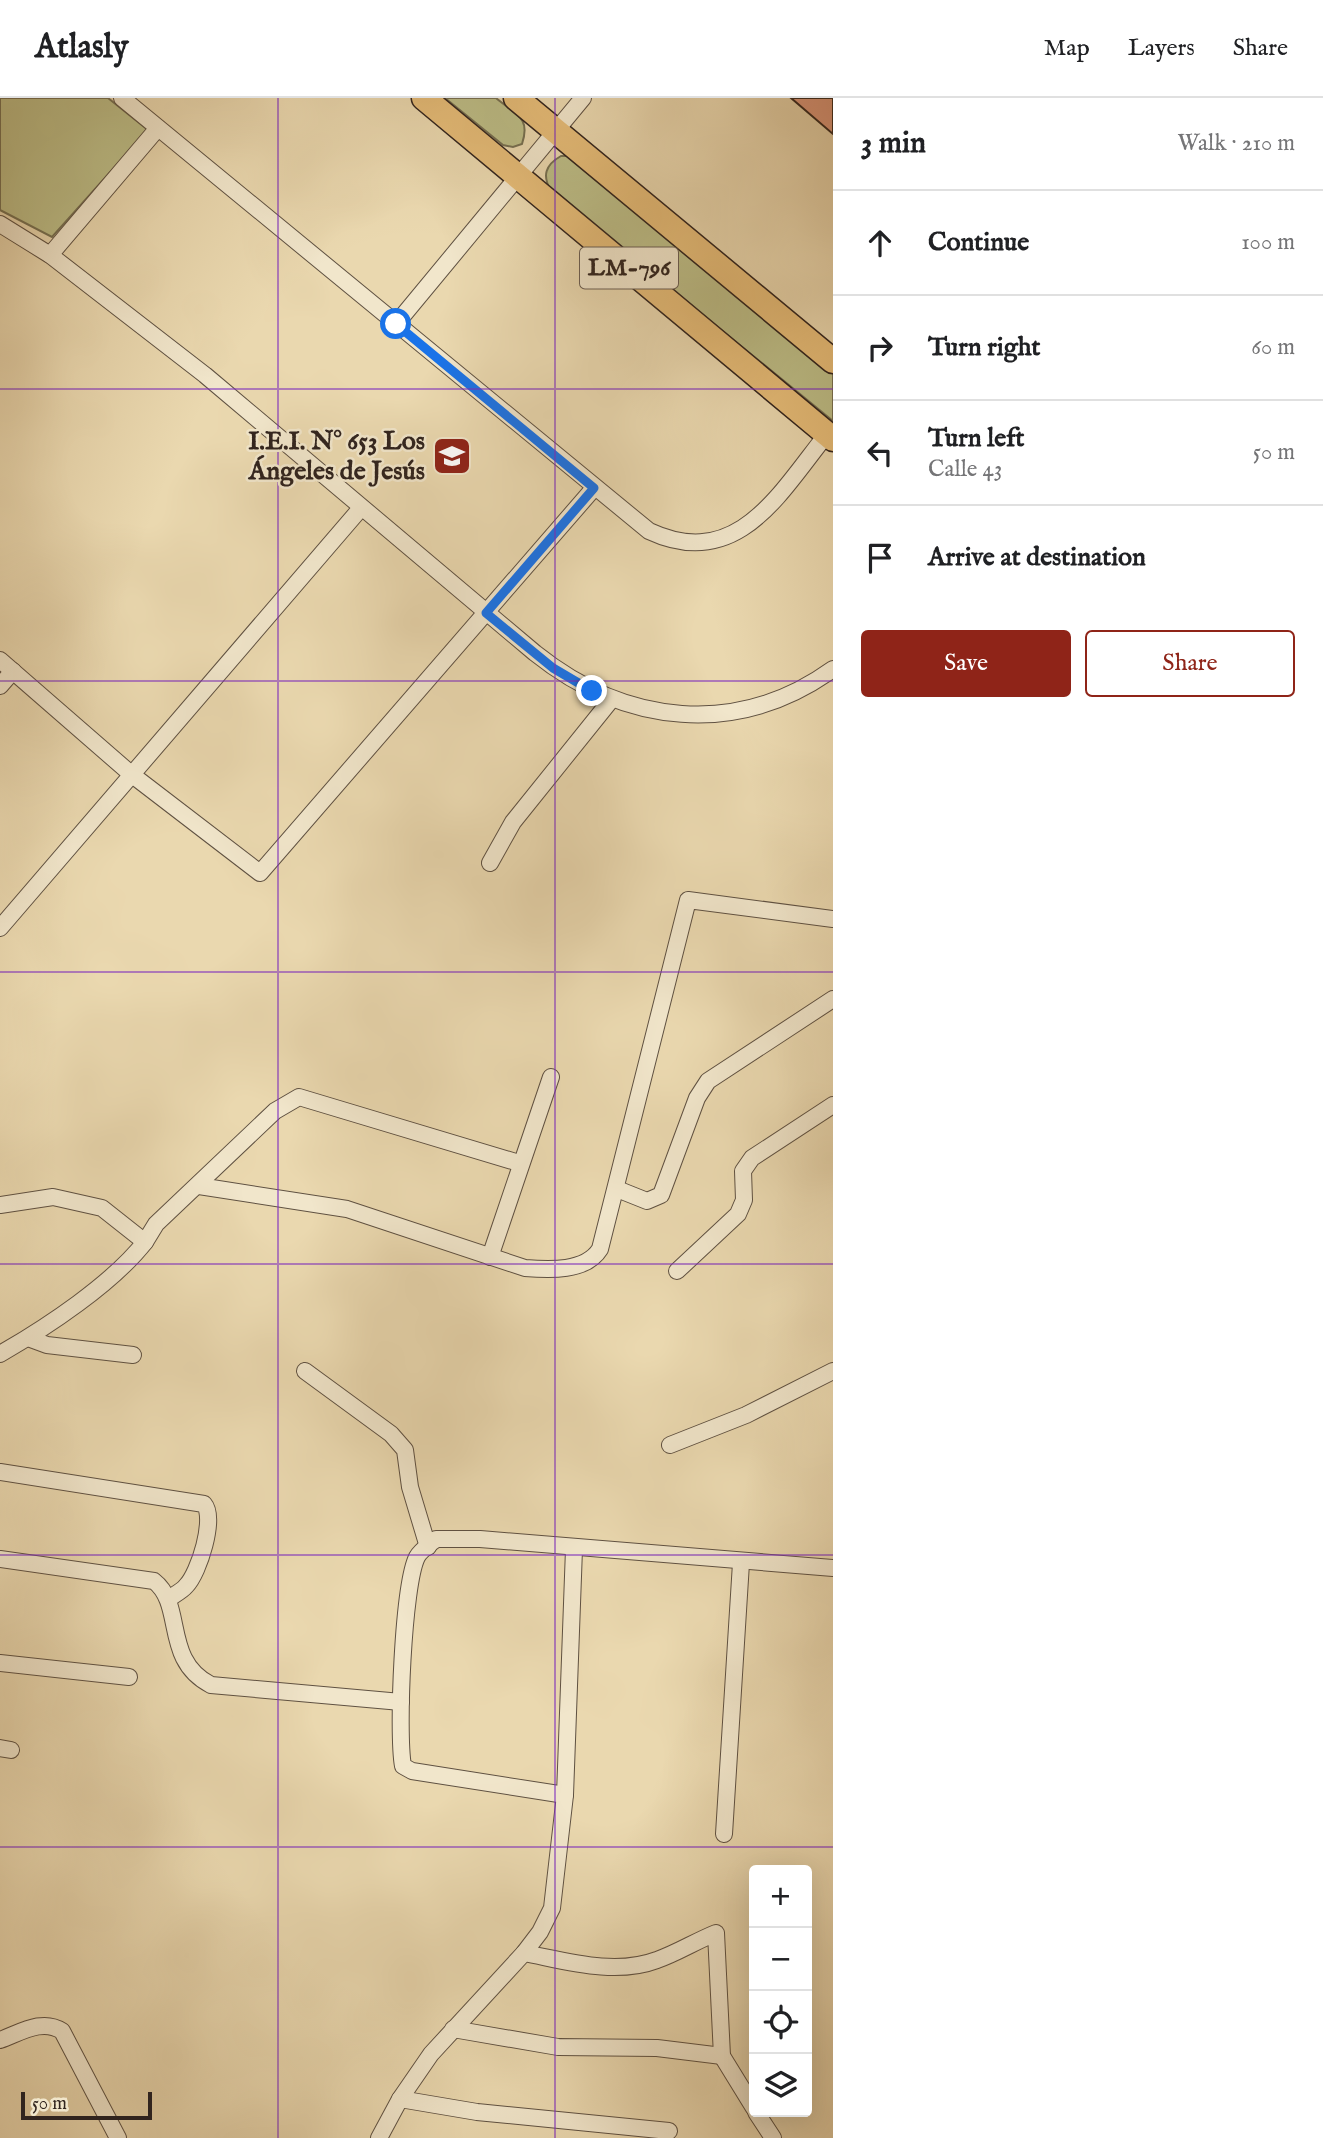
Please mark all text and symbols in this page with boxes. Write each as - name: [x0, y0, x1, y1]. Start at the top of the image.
- text: Atlasly: [35, 27, 128, 69]
- text: Map: [1044, 33, 1090, 64]
- text: Layers: [1128, 33, 1195, 64]
- text: Share: [1233, 33, 1288, 64]
- text: 3 min: [861, 125, 926, 163]
- text: Walk · 210 m: [1178, 129, 1295, 158]
- icon: ahead: [861, 224, 899, 262]
- text: Continue: [928, 226, 1029, 259]
- text: 100 m: [1241, 228, 1295, 257]
- road number: LM-796: [580, 248, 678, 288]
- route start: [380, 308, 411, 339]
- icon: right: [861, 329, 899, 367]
- text: Turn right: [928, 331, 1041, 364]
- text: 60 m: [1251, 333, 1295, 362]
- text: Turn left: [928, 422, 1025, 455]
- place label: I.E.I. N° 653 Los Ángeles de Jesús: [248, 425, 425, 488]
- icon: left: [861, 434, 899, 472]
- school or university icon: I.E.I. N° 653 Los Ángeles de Jesús: [431, 435, 473, 477]
- text: 50 m: [1253, 438, 1295, 467]
- text: Calle 43: [928, 455, 1002, 484]
- icon: arrive: [861, 539, 899, 577]
- text: Arrive at destination: [928, 541, 1146, 574]
- button: Save: [861, 630, 1071, 697]
- button: Share: [1085, 630, 1295, 697]
- route end: [576, 675, 607, 706]
- map controls: [749, 1865, 812, 2117]
- button: +: [749, 1865, 812, 1928]
- button: −: [749, 1928, 812, 1991]
- button: locate: [749, 1991, 812, 2054]
- button: layers: [749, 2054, 812, 2117]
- scale bar: [21, 2089, 152, 2121]
- text: 50 m: [32, 2092, 67, 2116]

